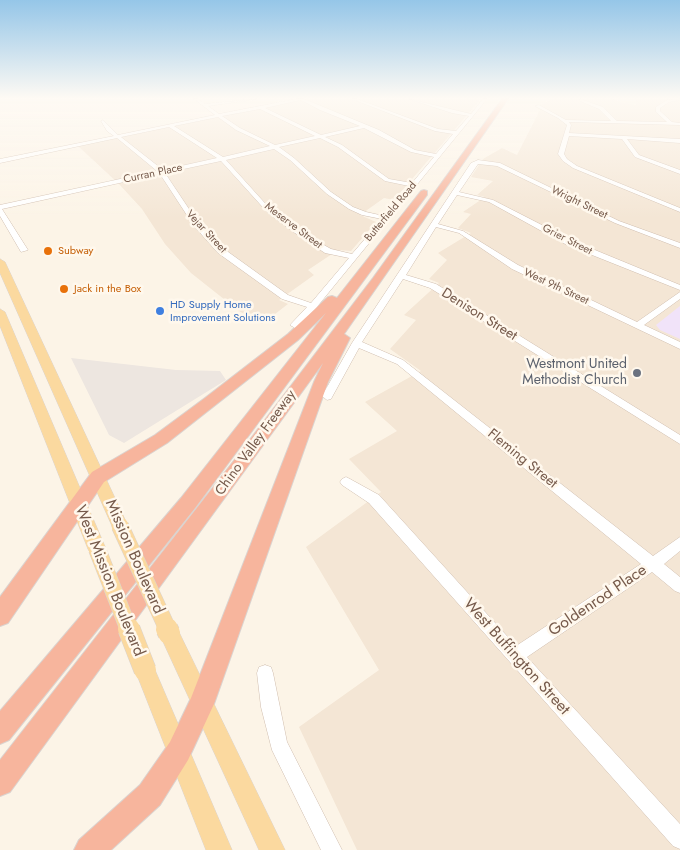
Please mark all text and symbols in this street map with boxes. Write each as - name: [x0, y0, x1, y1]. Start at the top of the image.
- street label: Curran Place: [122, 161, 184, 187]
- street label: Butterfield Road: [362, 179, 420, 245]
- street label: Wright Street: [549, 184, 609, 222]
- street label: Meserve Street: [262, 200, 324, 252]
- street label: Vejar Street: [183, 208, 229, 256]
- street label: Grier Street: [540, 222, 594, 258]
- place label: Subway: [58, 244, 93, 258]
- marker: Subway: [42, 245, 54, 257]
- street label: West 9th Street: [521, 266, 591, 308]
- place label: Jack in the Box: [74, 282, 141, 296]
- marker: Jack in the Box: [58, 283, 70, 295]
- street label: Denison Street: [438, 285, 520, 345]
- place label: HD Supply Home Improvement Solutions: [170, 298, 275, 324]
- marker: HD Supply Home Improvement Solutions: [154, 305, 166, 317]
- place label: Westmont United Methodist Church: [522, 357, 627, 390]
- marker: Westmont United Methodist Church: [631, 367, 643, 379]
- street label: Chino Valley Freeway: [212, 387, 300, 499]
- street label: Fleming Street: [484, 426, 560, 492]
- street label: Mission Boulevard: [100, 497, 168, 617]
- street label: West Mission Boulevard: [70, 503, 148, 659]
- street label: Goldenrod Place: [545, 561, 651, 641]
- street label: West Buffington Street: [459, 595, 573, 719]

